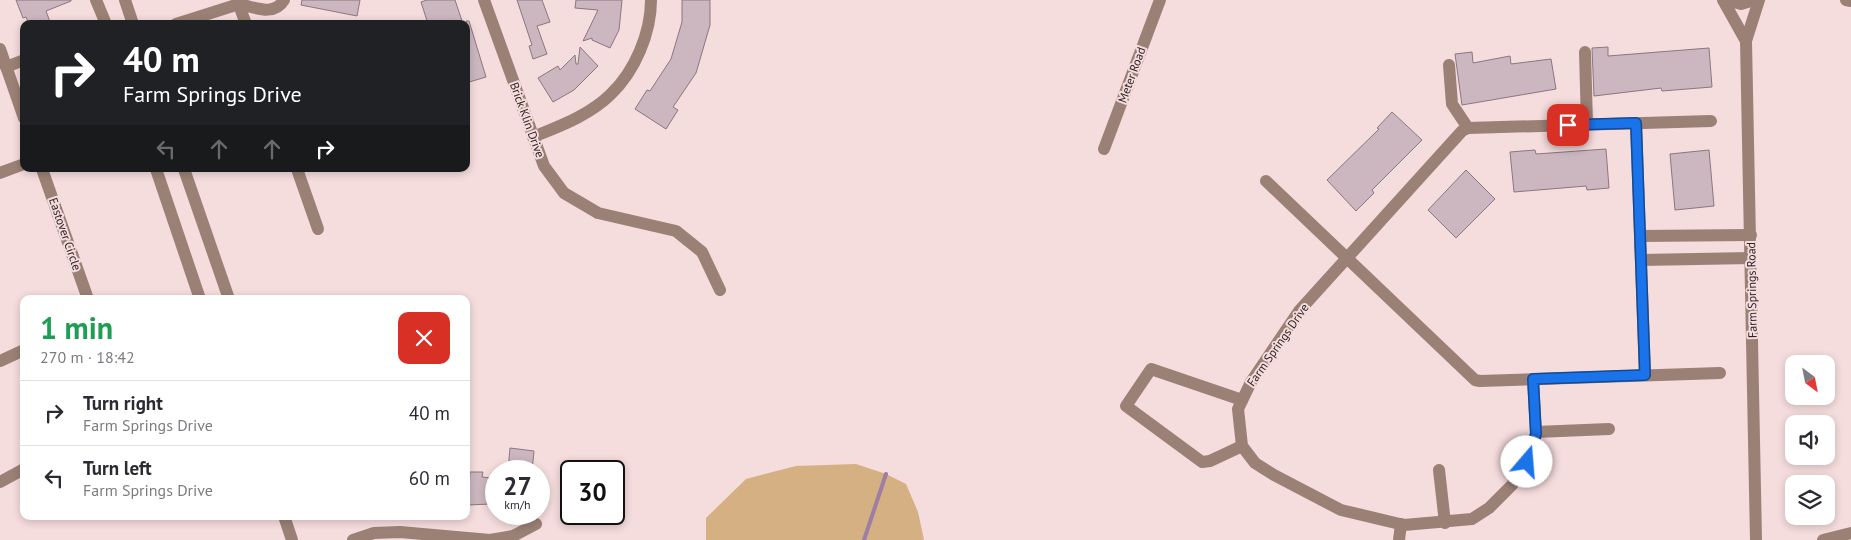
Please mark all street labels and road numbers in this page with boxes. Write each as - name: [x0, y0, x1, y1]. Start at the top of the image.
- street label: Meter Road: [1115, 45, 1149, 105]
- street label: Brick Klin Drive: [507, 80, 548, 160]
- street label: Eastover Circle: [46, 196, 85, 272]
- street label: Farm Springs Road: [1743, 242, 1760, 338]
- street label: Farm Springs Drive: [1243, 300, 1312, 389]

